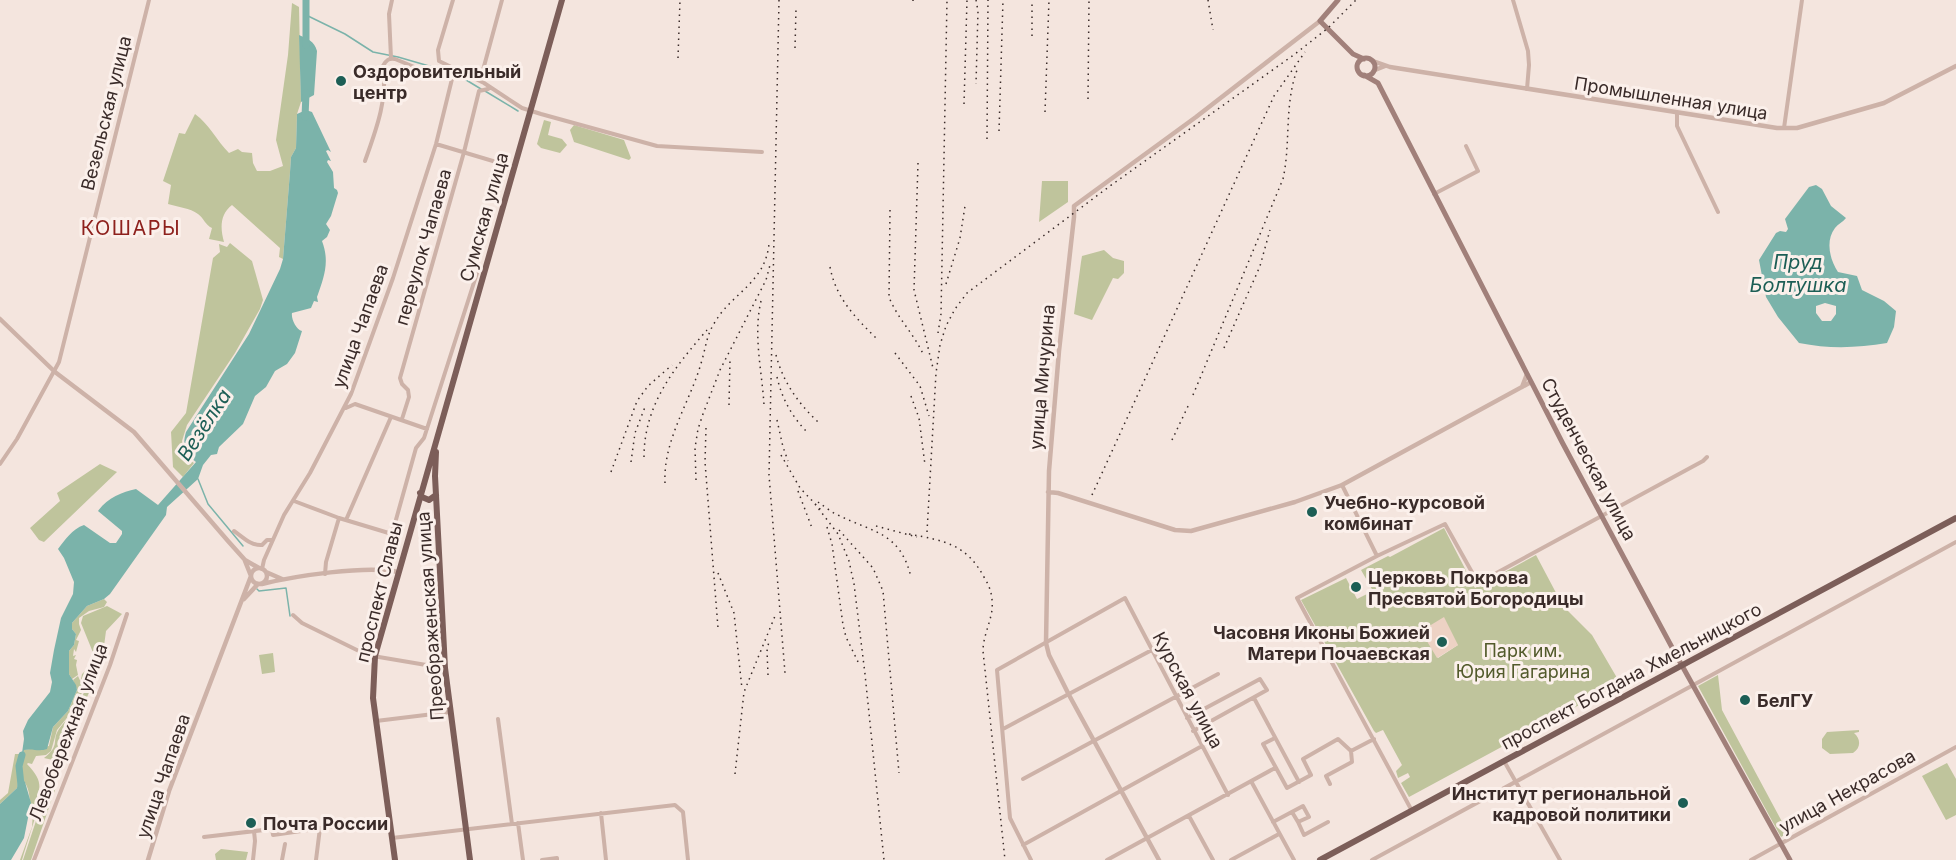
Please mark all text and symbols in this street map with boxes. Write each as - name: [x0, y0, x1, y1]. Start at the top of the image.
- street label: Везельская улица: [77, 34, 135, 192]
- place label: Оздоровительный центр: [353, 61, 521, 103]
- street label: Промышленная улица: [1573, 72, 1769, 124]
- marker: Оздоровительный центр: [334, 74, 348, 88]
- street label: Сумская улица: [456, 150, 512, 284]
- street label: переулок Чапаева: [391, 166, 455, 328]
- district label: КОШАРЫ: [81, 216, 181, 240]
- water label: Пруд Болтушка: [1750, 250, 1846, 297]
- street label: улица Чапаева: [328, 261, 392, 391]
- street label: улица Мичурина: [1025, 303, 1059, 451]
- street label: Студенческая улица: [1537, 374, 1641, 544]
- water label: Везёлка: [172, 385, 236, 465]
- place label: Учебно-курсовой комбинат: [1324, 492, 1485, 534]
- marker: Учебно-курсовой комбинат: [1305, 505, 1319, 519]
- street label: Преображенская улица: [412, 511, 448, 721]
- street label: проспект Славы: [351, 520, 407, 664]
- place label: Церковь Покрова Пресвятой Богородицы: [1368, 567, 1584, 609]
- marker: Церковь Покрова Пресвятой Богородицы: [1349, 580, 1363, 594]
- street label: проспект Богдана Хмельницкого: [1497, 598, 1765, 754]
- place label: Часовня Иконы Божией Матери Почаевская: [1213, 622, 1430, 664]
- street label: Курская улица: [1148, 628, 1228, 752]
- marker: Часовня Иконы Божией Матери Почаевская: [1435, 635, 1449, 649]
- street label: Левобережная улица: [24, 640, 112, 824]
- park label: Парк им. Юрия Гагарина: [1456, 640, 1590, 682]
- place label: БелГУ: [1757, 690, 1814, 711]
- marker: БелГУ: [1738, 693, 1752, 707]
- street label: улица Чапаева: [132, 711, 194, 841]
- street label: улица Некрасова: [1775, 745, 1919, 837]
- place label: Институт региональной кадровой политики: [1452, 783, 1671, 825]
- marker: Институт региональной кадровой политики: [1676, 796, 1690, 810]
- place label: Почта России: [263, 813, 388, 834]
- marker: Почта России: [244, 816, 258, 830]

